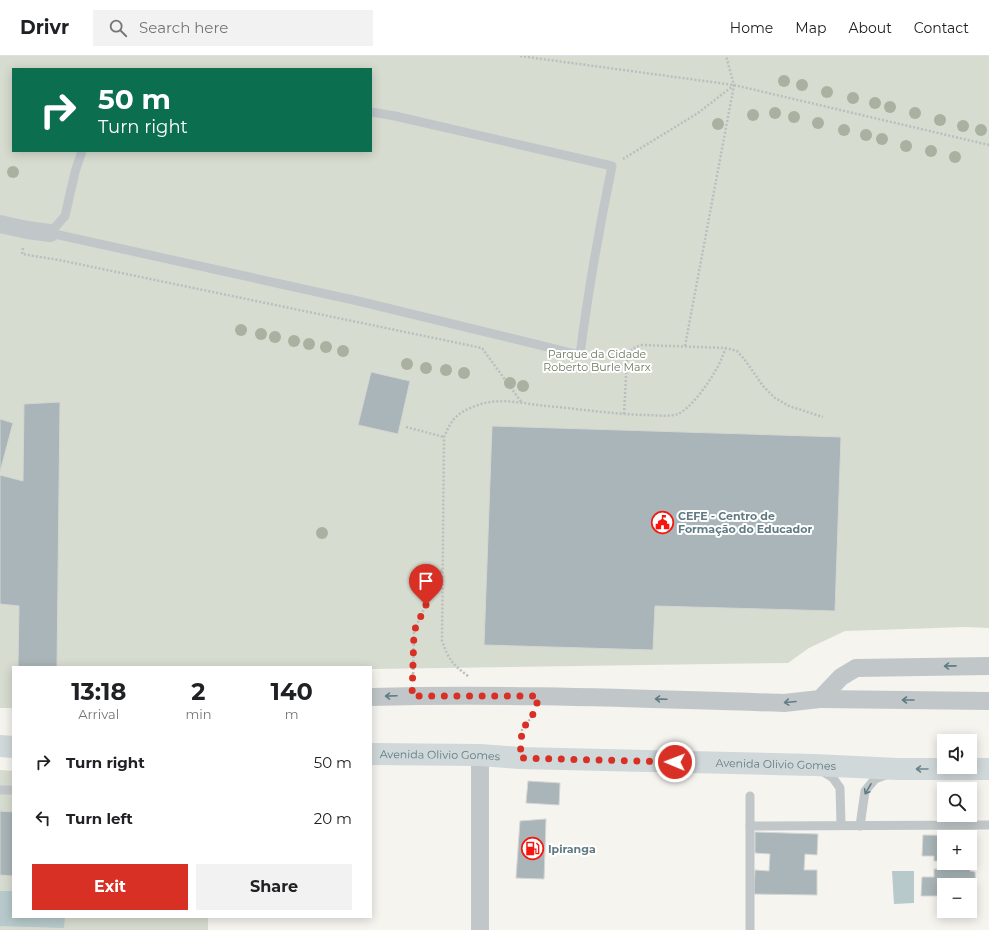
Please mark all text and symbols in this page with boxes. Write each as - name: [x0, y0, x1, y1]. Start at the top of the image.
- search box: [93, 10, 373, 46]
- text: Drivr: [20, 16, 69, 39]
- icon: search: [107, 17, 129, 39]
- text: Search here: [139, 18, 228, 37]
- text: Home: [730, 19, 773, 37]
- text: Map: [795, 19, 826, 37]
- text: About: [848, 19, 892, 37]
- text: Contact: [914, 19, 969, 37]
- text: 50 m: [98, 82, 171, 116]
- icon: right: [32, 84, 84, 136]
- text: Turn right: [98, 116, 188, 138]
- park label: Parque da Cidade Roberto Burle Marx: [543, 347, 651, 374]
- public building icon: CEFE - Centro de Formação do Educador: [650, 509, 676, 535]
- place label: CEFE - Centro de Formação do Educador: [678, 509, 812, 536]
- pin: [409, 564, 443, 605]
- icon: arrive: [415, 570, 437, 592]
- one-way arrow: [944, 662, 957, 670]
- text: 13:18: [71, 677, 126, 706]
- text: 2: [191, 677, 206, 706]
- text: 140: [271, 677, 313, 706]
- one-way arrow: [385, 693, 398, 700]
- one-way arrow: [655, 695, 668, 703]
- one-way arrow: [902, 696, 915, 704]
- one-way arrow: [784, 699, 797, 706]
- text: Arrival: [78, 706, 119, 722]
- text: min: [185, 706, 211, 722]
- text: m: [285, 706, 299, 722]
- map controls: [937, 734, 977, 918]
- button: sound: [937, 734, 977, 774]
- position arrow: [654, 741, 696, 783]
- street label: Avenida Olivio Gomes: [380, 747, 501, 764]
- icon: right: [32, 751, 54, 773]
- text: Turn right: [66, 753, 145, 772]
- text: 50 m: [314, 753, 352, 772]
- street label: Avenida Olivio Gomes: [715, 756, 837, 773]
- one-way arrow: [916, 765, 929, 773]
- button: search: [937, 782, 977, 822]
- one-way arrow: [864, 783, 872, 795]
- icon: left: [32, 807, 54, 829]
- text: Turn left: [66, 809, 133, 828]
- text: 20 m: [314, 809, 352, 828]
- button: +: [937, 830, 977, 870]
- fuel station icon: Ipiranga: [519, 836, 545, 862]
- place label: Ipiranga: [548, 842, 596, 856]
- button: Exit: [32, 864, 188, 910]
- button: Share: [196, 864, 352, 910]
- button: −: [937, 878, 977, 918]

